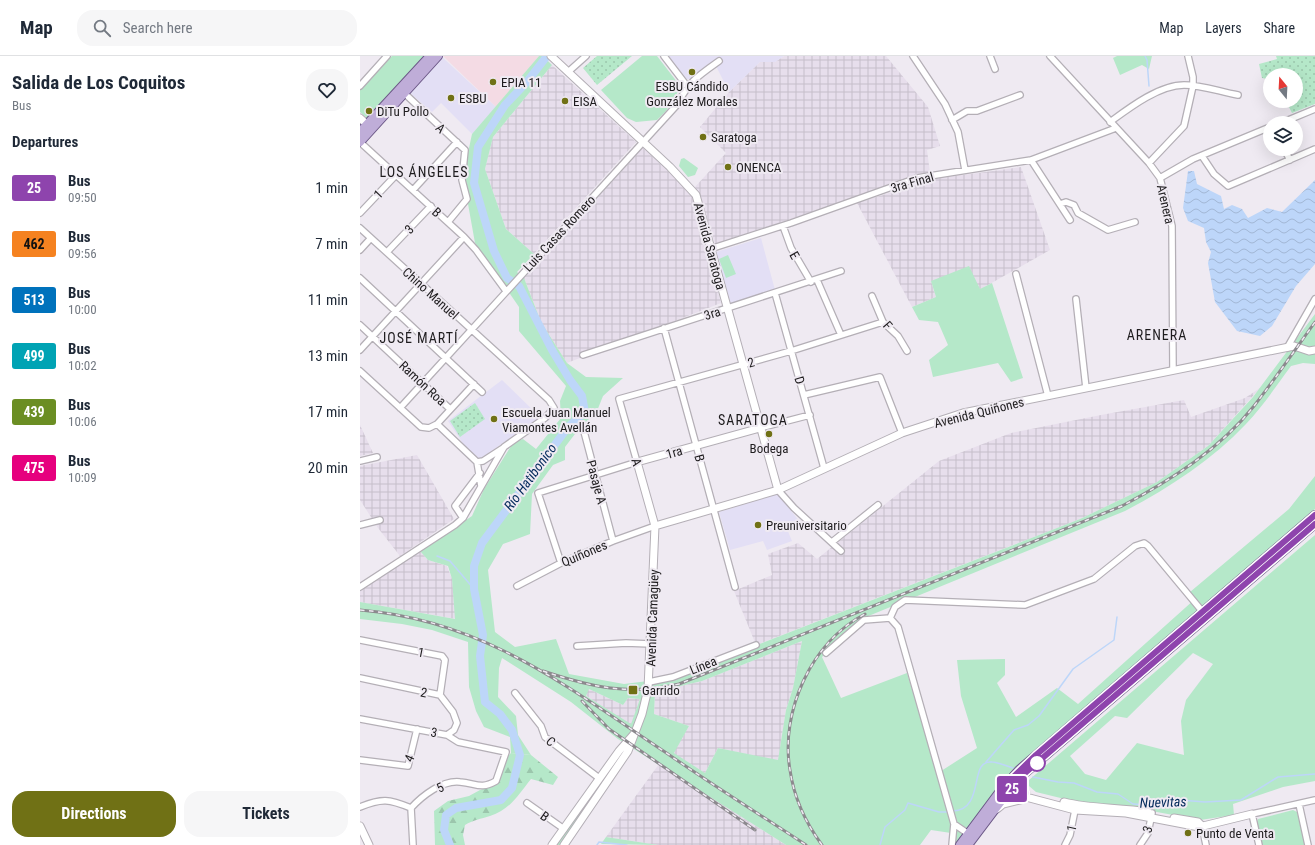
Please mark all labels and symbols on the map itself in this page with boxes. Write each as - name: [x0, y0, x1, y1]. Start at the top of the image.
- marker: ESBU Cándido González Morales: [687, 67, 697, 77]
- north arrow: [1263, 68, 1303, 108]
- place label: EPIA 11: [501, 75, 541, 90]
- marker: EPIA 11: [488, 77, 498, 87]
- place label: ESBU Cándido González Morales: [646, 79, 738, 109]
- place label: ESBU: [459, 91, 487, 106]
- marker: ESBU: [446, 93, 456, 103]
- place label: EISA: [573, 94, 597, 109]
- marker: EISA: [560, 96, 570, 106]
- place label: DiTu Pollo: [377, 104, 429, 119]
- marker: DiTu Pollo: [364, 106, 374, 116]
- street label: A: [433, 120, 449, 137]
- place label: Saratoga: [711, 130, 757, 145]
- marker: Saratoga: [698, 132, 708, 142]
- place label: ONENCA: [736, 160, 782, 175]
- marker: ONENCA: [723, 162, 733, 172]
- district label: LOS ÁNGELES: [380, 163, 468, 180]
- street label: 3ra Final: [889, 169, 935, 196]
- street label: Arenera: [1154, 183, 1177, 225]
- street label: 1: [371, 187, 386, 202]
- street label: Luis Casas Romero: [520, 192, 598, 274]
- street label: Avenida Saratoga: [691, 201, 728, 291]
- street label: B: [429, 204, 444, 220]
- street label: 3: [402, 222, 417, 237]
- street label: E: [786, 249, 803, 262]
- street label: Chino Manuel: [400, 264, 462, 322]
- street label: 3ra: [702, 304, 722, 323]
- street label: F: [880, 318, 895, 333]
- district label: ARENERA: [1127, 327, 1187, 343]
- district label: JOSÉ MARTÍ: [379, 329, 459, 346]
- street label: 2: [746, 354, 756, 371]
- street label: Ramón Roa: [396, 358, 449, 409]
- street label: D: [791, 374, 808, 386]
- street label: Avenida Quiñones: [933, 394, 1026, 431]
- place label: Escuela Juan Manuel Viamontes Avellán: [502, 405, 611, 435]
- district label: SARATOGA: [718, 412, 788, 428]
- marker: Escuela Juan Manuel Viamontes Avellán: [489, 414, 499, 424]
- marker: Bodega: [764, 429, 774, 439]
- water label: Río Hatibonico: [500, 440, 560, 514]
- place label: Bodega: [750, 441, 788, 456]
- street label: 1ra: [664, 443, 684, 462]
- street label: B: [691, 453, 708, 464]
- street label: A: [628, 456, 645, 468]
- street label: Pasaje A: [583, 458, 610, 506]
- place label: Preuniversitario: [766, 518, 847, 533]
- marker: Preuniversitario: [753, 520, 763, 530]
- street label: Quiñones: [559, 537, 609, 570]
- street label: Avenida Camagüey: [643, 568, 662, 667]
- street label: 1: [416, 645, 425, 660]
- street label: Línea: [687, 653, 719, 678]
- place label: Garrido: [642, 683, 680, 698]
- street label: 2: [419, 684, 429, 700]
- marker: Garrido: [627, 684, 639, 696]
- street label: 3: [429, 725, 438, 740]
- street label: C: [543, 733, 558, 749]
- street label: 4: [401, 752, 418, 764]
- unlabelled marker: [1028, 754, 1046, 772]
- line badge: 25: [994, 776, 1030, 802]
- street label: 5: [434, 779, 446, 796]
- water label: Nuevitas: [1139, 793, 1187, 811]
- street label: B: [537, 808, 552, 825]
- street label: 1: [1063, 823, 1080, 833]
- street label: 3: [1139, 824, 1156, 835]
- place label: Punto de Venta: [1196, 826, 1274, 841]
- marker: Punto de Venta: [1183, 828, 1193, 838]

